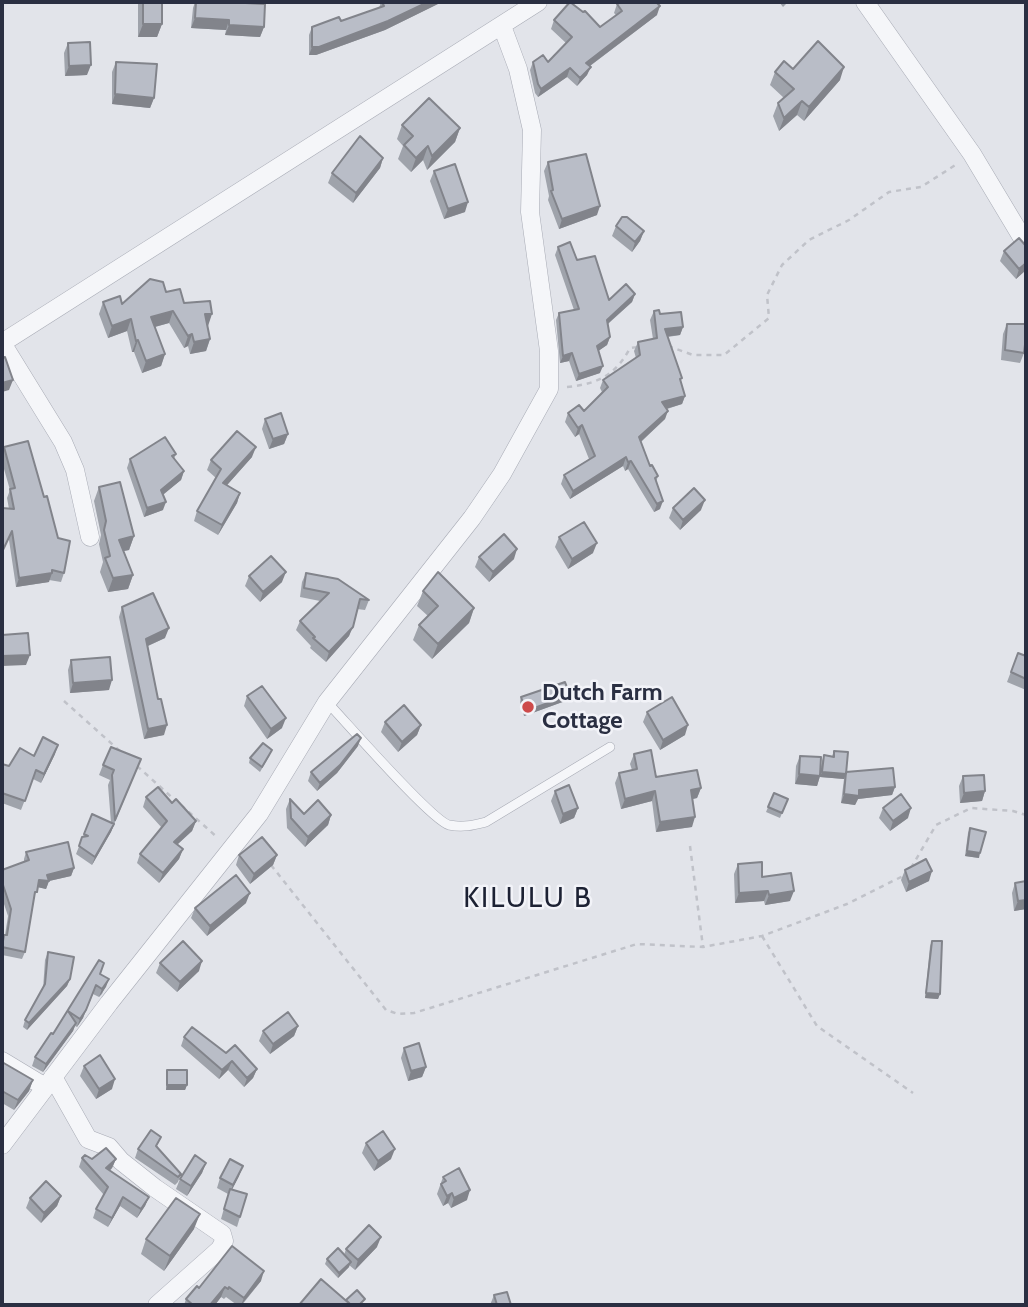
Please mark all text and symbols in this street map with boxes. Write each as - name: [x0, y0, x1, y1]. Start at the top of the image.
- place label: Dutch Farm Cottage: [542, 679, 663, 735]
- marker: Dutch Farm Cottage: [520, 699, 536, 715]
- district label: KILULU B: [464, 882, 592, 916]

